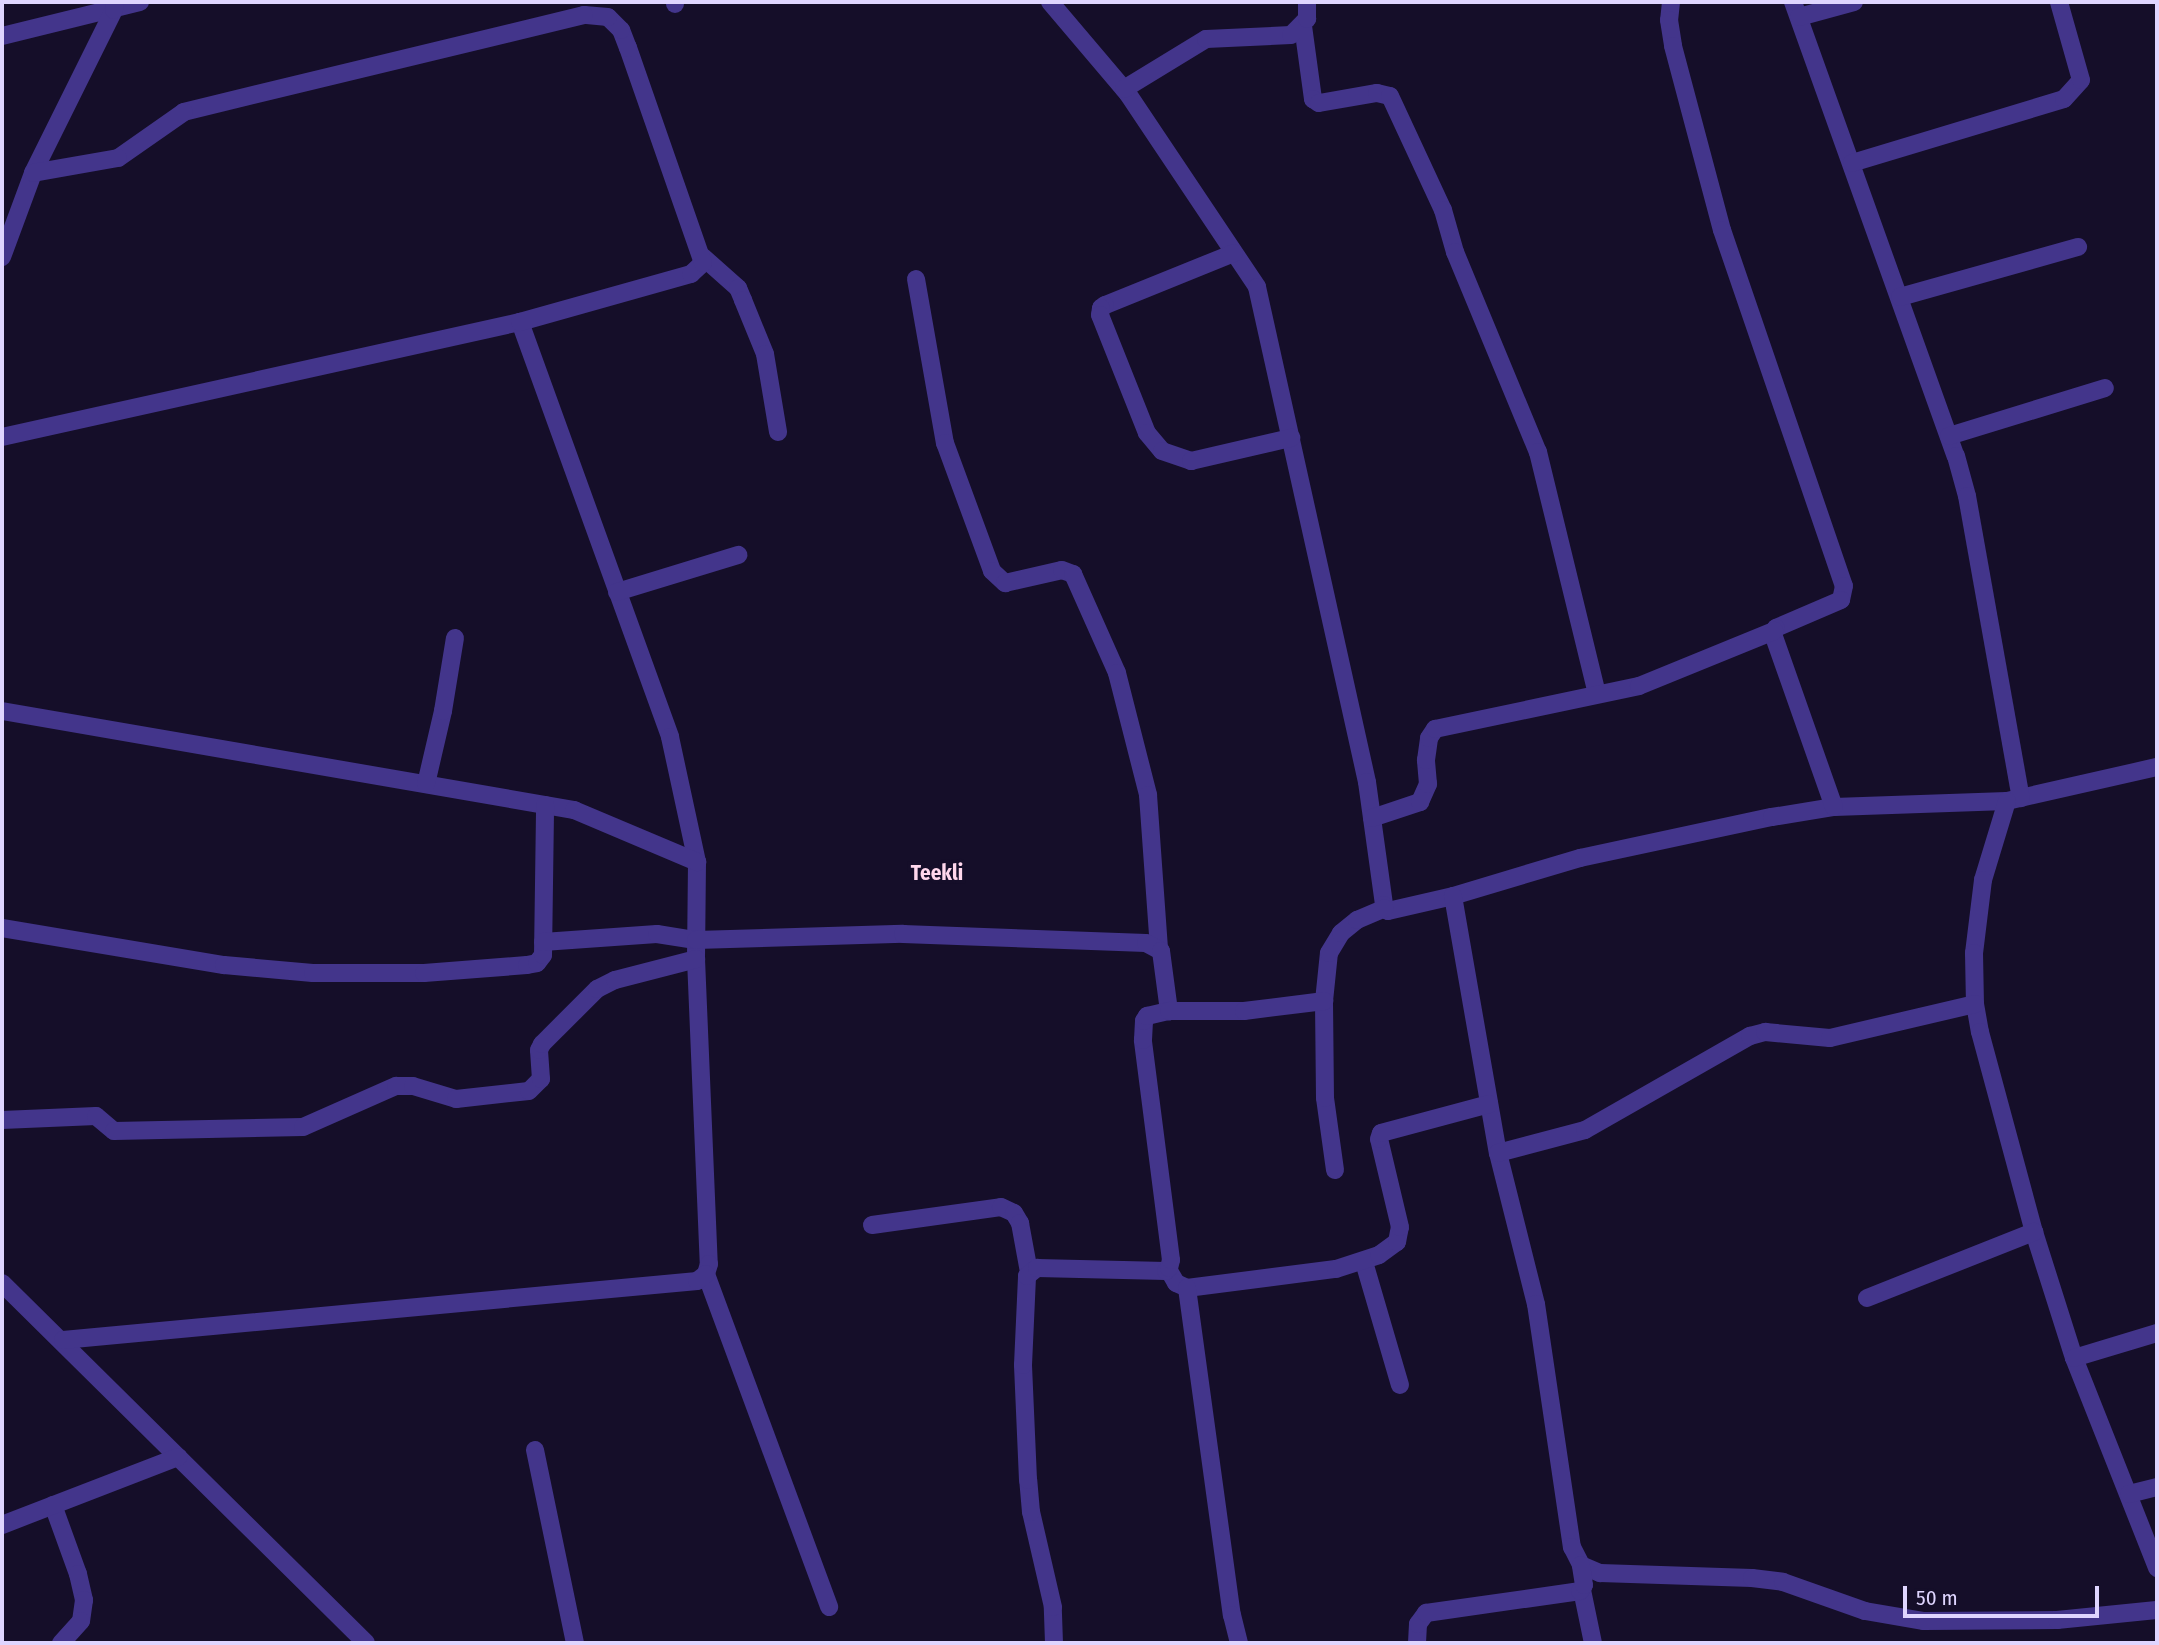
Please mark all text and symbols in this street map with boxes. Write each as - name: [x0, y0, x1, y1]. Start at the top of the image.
- district label: Teekli: [911, 860, 963, 886]
- scale bar: [1907, 1572, 2103, 1616]
- text: 50 m: [1916, 1585, 1958, 1611]

